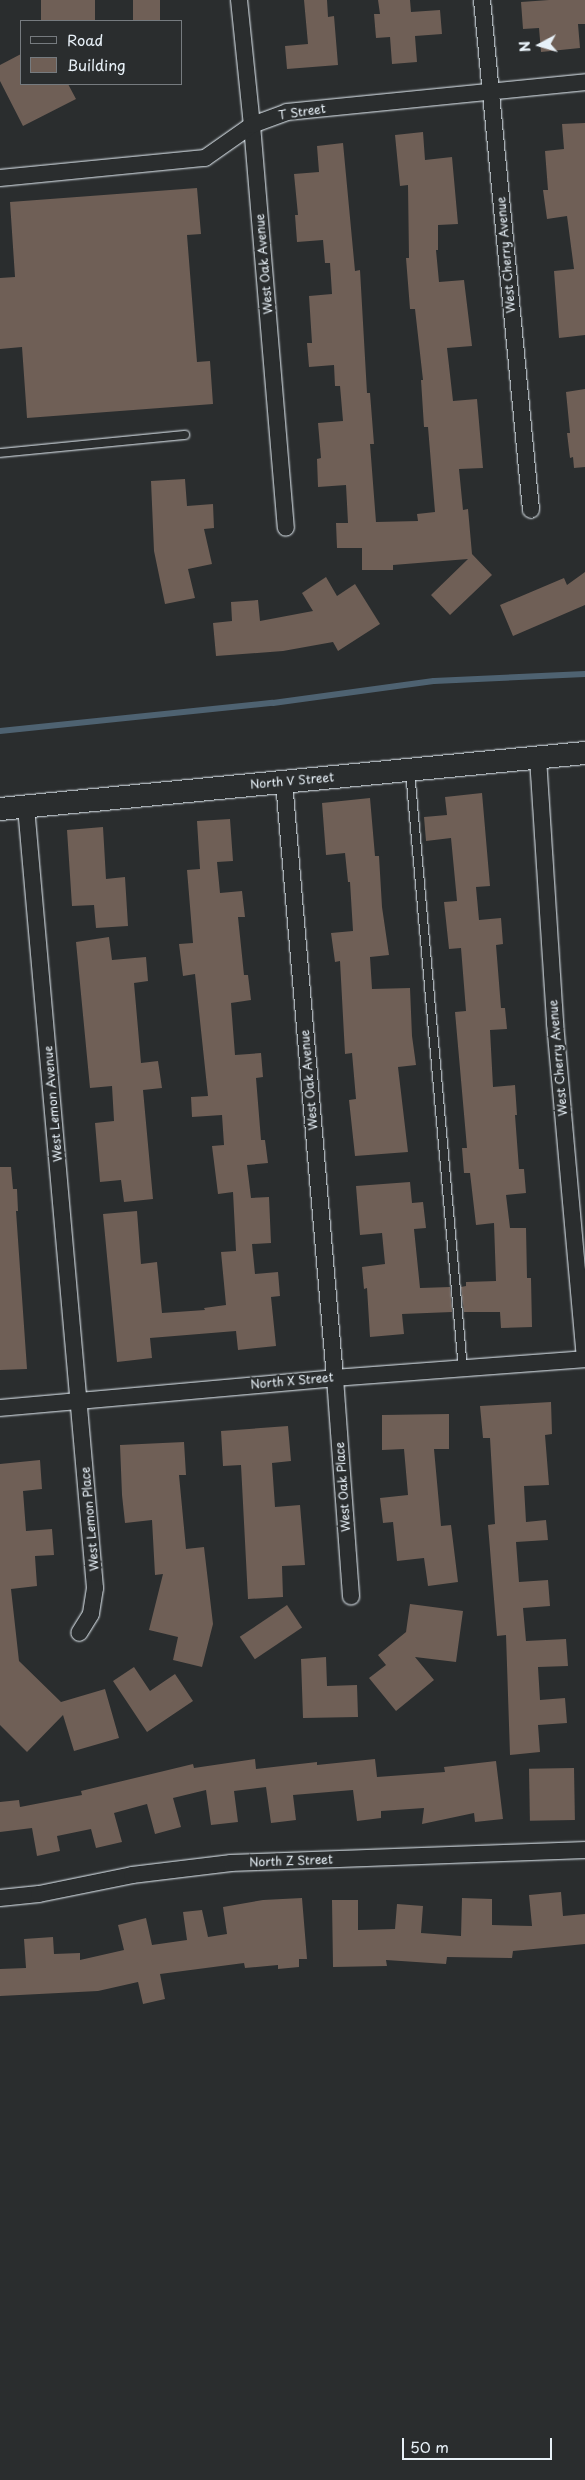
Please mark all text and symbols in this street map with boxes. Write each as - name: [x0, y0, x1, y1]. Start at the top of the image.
- legend: [20, 20, 182, 85]
- north arrow: [515, 20, 565, 70]
- text: Road: [67, 28, 103, 51]
- text: N: [514, 40, 536, 53]
- text: Building: [67, 53, 126, 76]
- street label: T Street: [277, 102, 327, 122]
- street label: West Cherry Avenue: [494, 196, 518, 314]
- street label: West Oak Avenue: [252, 213, 276, 315]
- street label: North V Street: [249, 770, 335, 792]
- street label: West Cherry Avenue: [546, 999, 570, 1117]
- street label: West Oak Avenue: [297, 1029, 321, 1131]
- street label: West Lemon Avenue: [41, 1046, 65, 1162]
- street label: North X Street: [249, 1370, 335, 1392]
- street label: West Oak Place: [333, 1441, 353, 1533]
- street label: West Lemon Place: [78, 1467, 102, 1571]
- street label: North Z Street: [248, 1852, 334, 1870]
- scale bar: [405, 2428, 555, 2460]
- text: 50 m: [410, 2435, 449, 2458]

